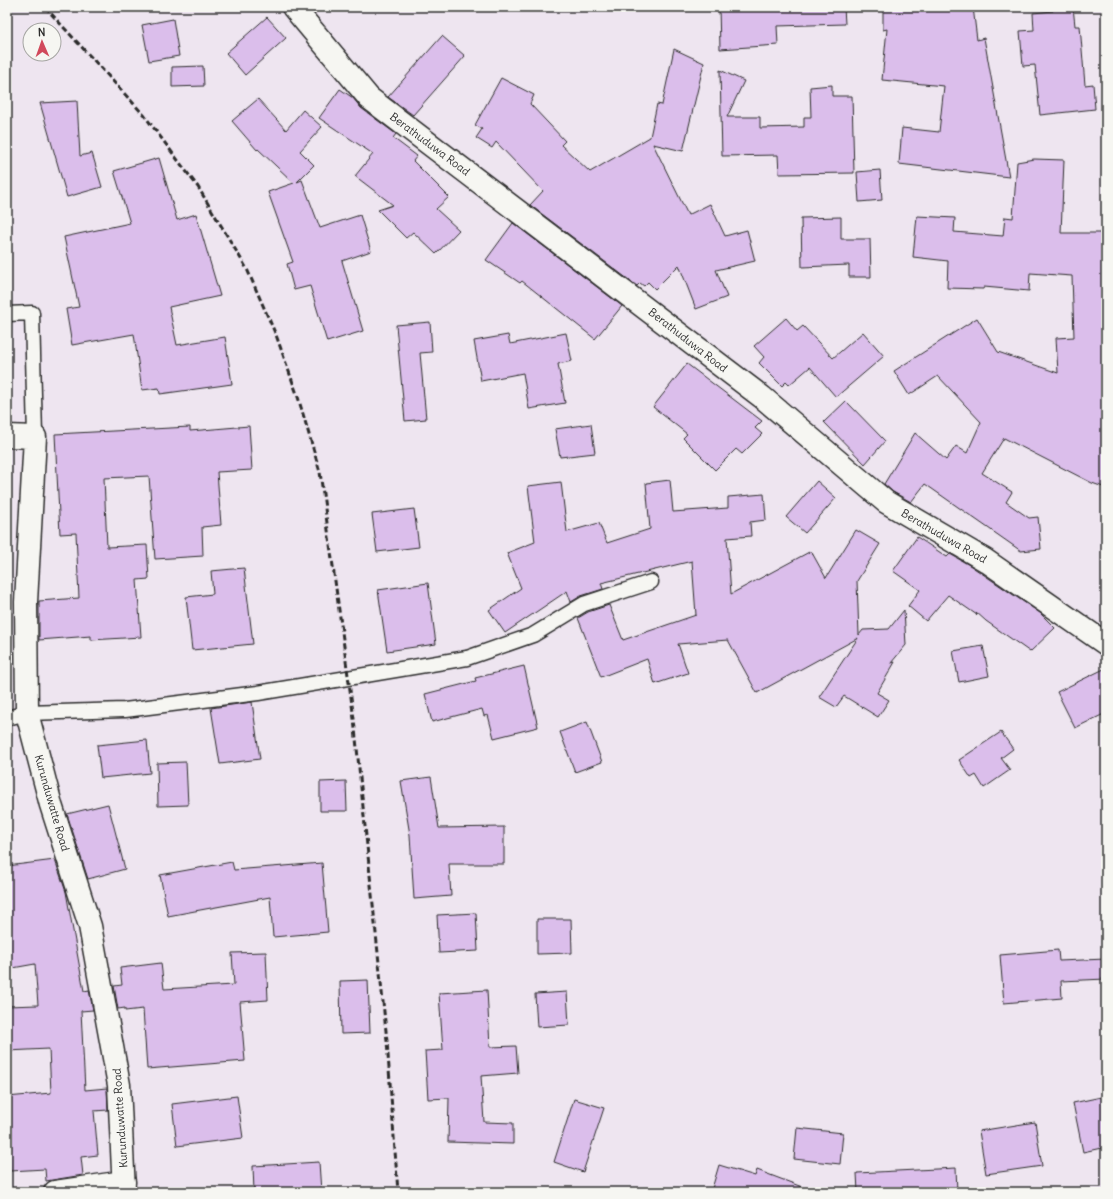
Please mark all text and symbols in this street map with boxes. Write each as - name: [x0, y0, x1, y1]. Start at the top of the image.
- north arrow: [22, 22, 62, 62]
- text: N: [38, 25, 46, 39]
- street label: Berathuduwa Road: [387, 109, 473, 179]
- street label: Berathuduwa Road: [646, 305, 731, 376]
- street label: Berathuduwa Road: [899, 506, 990, 566]
- street label: Kurunduwatte Road: [32, 753, 73, 853]
- street label: Kurunduwatte Road: [109, 1067, 130, 1168]

